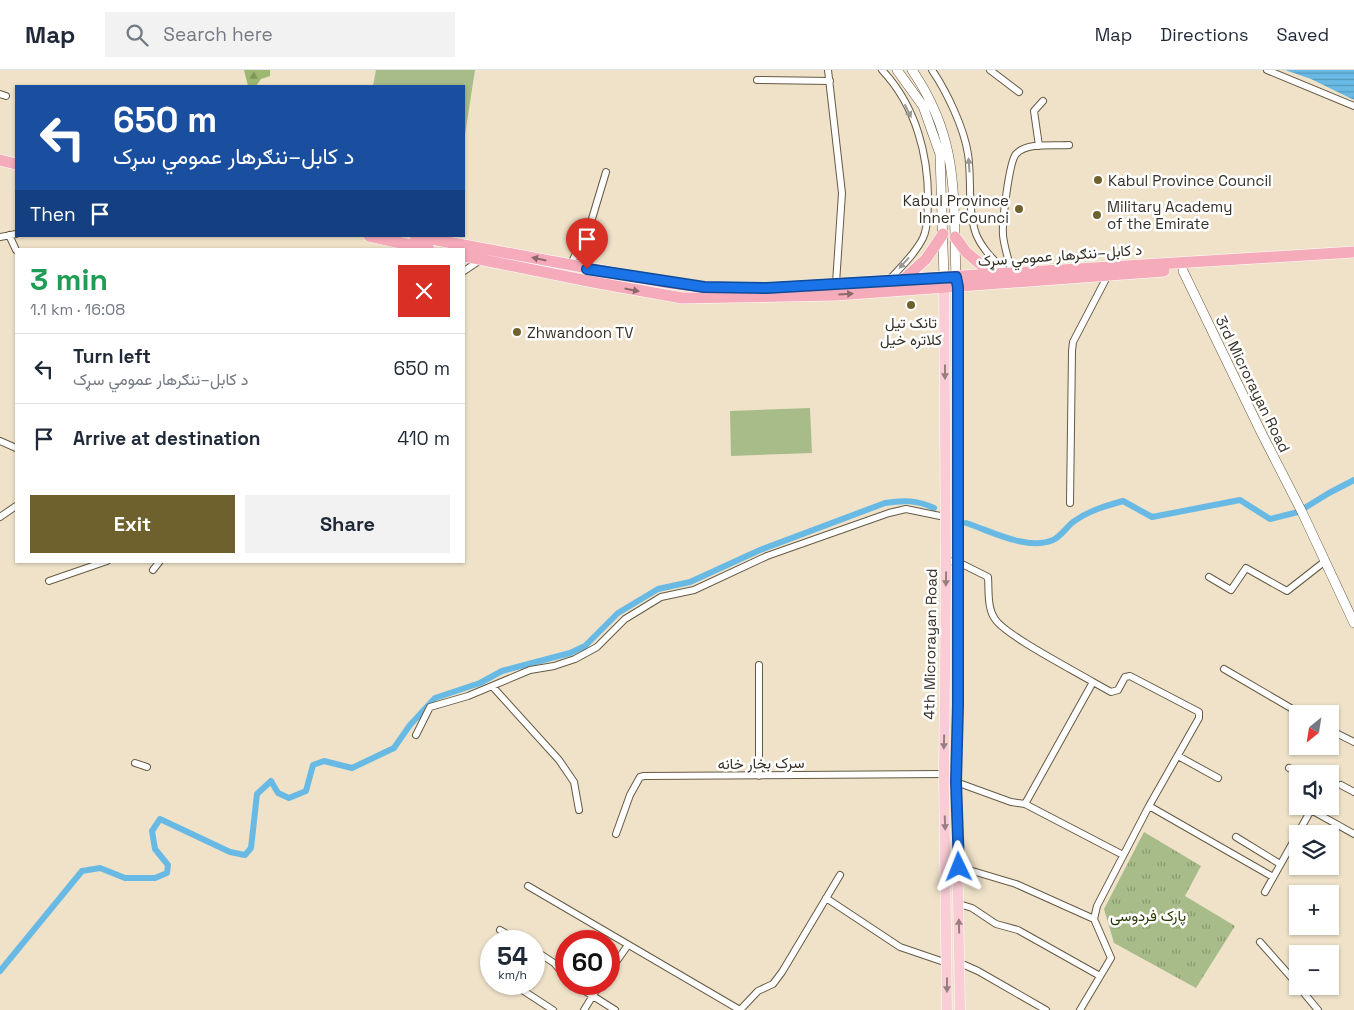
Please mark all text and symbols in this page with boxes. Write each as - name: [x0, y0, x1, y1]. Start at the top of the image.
- search box: [105, 12, 455, 57]
- text: Map: [25, 19, 75, 50]
- icon: search: [123, 21, 151, 49]
- text: Search here: [163, 22, 273, 47]
- text: Map: [1095, 23, 1132, 46]
- text: Directions: [1160, 23, 1249, 46]
- text: Saved: [1277, 23, 1329, 46]
- text: 650 m: [113, 98, 217, 142]
- one-way arrow: [905, 104, 913, 118]
- icon: left: [30, 105, 95, 170]
- text: د کابل–ننګرهار عمومي سړک: [113, 142, 354, 170]
- one-way arrow: [965, 157, 973, 173]
- place label: Kabul Province Council: [1108, 171, 1272, 190]
- marker: Kabul Province Council: [1092, 174, 1104, 186]
- place label: Kabul Province Inner Counci: [903, 191, 1009, 227]
- place label: Military Academy of the Emirate: [1107, 197, 1232, 233]
- icon: arrive: [86, 200, 114, 228]
- text: Then: [30, 202, 76, 227]
- marker: Kabul Province Inner Counci: [1013, 203, 1025, 215]
- marker: Military Academy of the Emirate: [1091, 209, 1103, 221]
- pin: [566, 218, 608, 269]
- icon: arrive: [573, 225, 601, 253]
- street label: د کابل–ننګرهار عمومي سړک: [977, 240, 1143, 274]
- one-way arrow: [531, 255, 546, 263]
- one-way arrow: [899, 257, 910, 269]
- text: 3 min: [30, 260, 108, 299]
- button: close: [398, 265, 450, 317]
- one-way arrow: [625, 286, 640, 294]
- one-way arrow: [839, 290, 855, 298]
- text: 1.1 km · 16:08: [30, 299, 125, 320]
- marker: تانک تیل کلاتره خیل: [905, 299, 917, 311]
- place label: تانک تیل کلاتره خیل: [880, 313, 942, 349]
- street label: 3rd Microrayan Road: [1212, 313, 1294, 455]
- place label: Zhwandoon TV: [527, 323, 633, 342]
- marker: Zhwandoon TV: [511, 326, 523, 338]
- text: Turn left: [73, 344, 151, 369]
- icon: left: [30, 355, 58, 383]
- text: 650 m: [394, 356, 450, 381]
- one-way arrow: [941, 365, 949, 381]
- text: د کابل–ننګرهار عمومي سړک: [73, 369, 248, 390]
- icon: arrive: [30, 425, 58, 453]
- text: Arrive at destination: [73, 426, 261, 451]
- text: 410 m: [397, 426, 450, 451]
- button: Exit: [30, 495, 235, 553]
- button: Share: [245, 495, 450, 553]
- street label: 4th Microrayan Road: [919, 568, 941, 720]
- one-way arrow: [942, 572, 950, 588]
- north arrow: [1289, 705, 1339, 755]
- map controls: [1289, 705, 1339, 995]
- one-way arrow: [940, 734, 948, 750]
- street label: سرک بخار خانه: [717, 753, 805, 773]
- button: sound: [1289, 765, 1339, 815]
- one-way arrow: [941, 815, 949, 831]
- button: layers: [1289, 825, 1339, 875]
- position arrow: [932, 840, 984, 892]
- button: +: [1289, 885, 1339, 935]
- park label: پارک فردوسی: [1110, 906, 1186, 926]
- one-way arrow: [955, 918, 963, 934]
- speed limit sign: 60: [555, 930, 620, 995]
- text: 54: [497, 940, 528, 972]
- button: −: [1289, 945, 1339, 995]
- text: km/h: [498, 967, 527, 983]
- one-way arrow: [943, 977, 951, 993]

